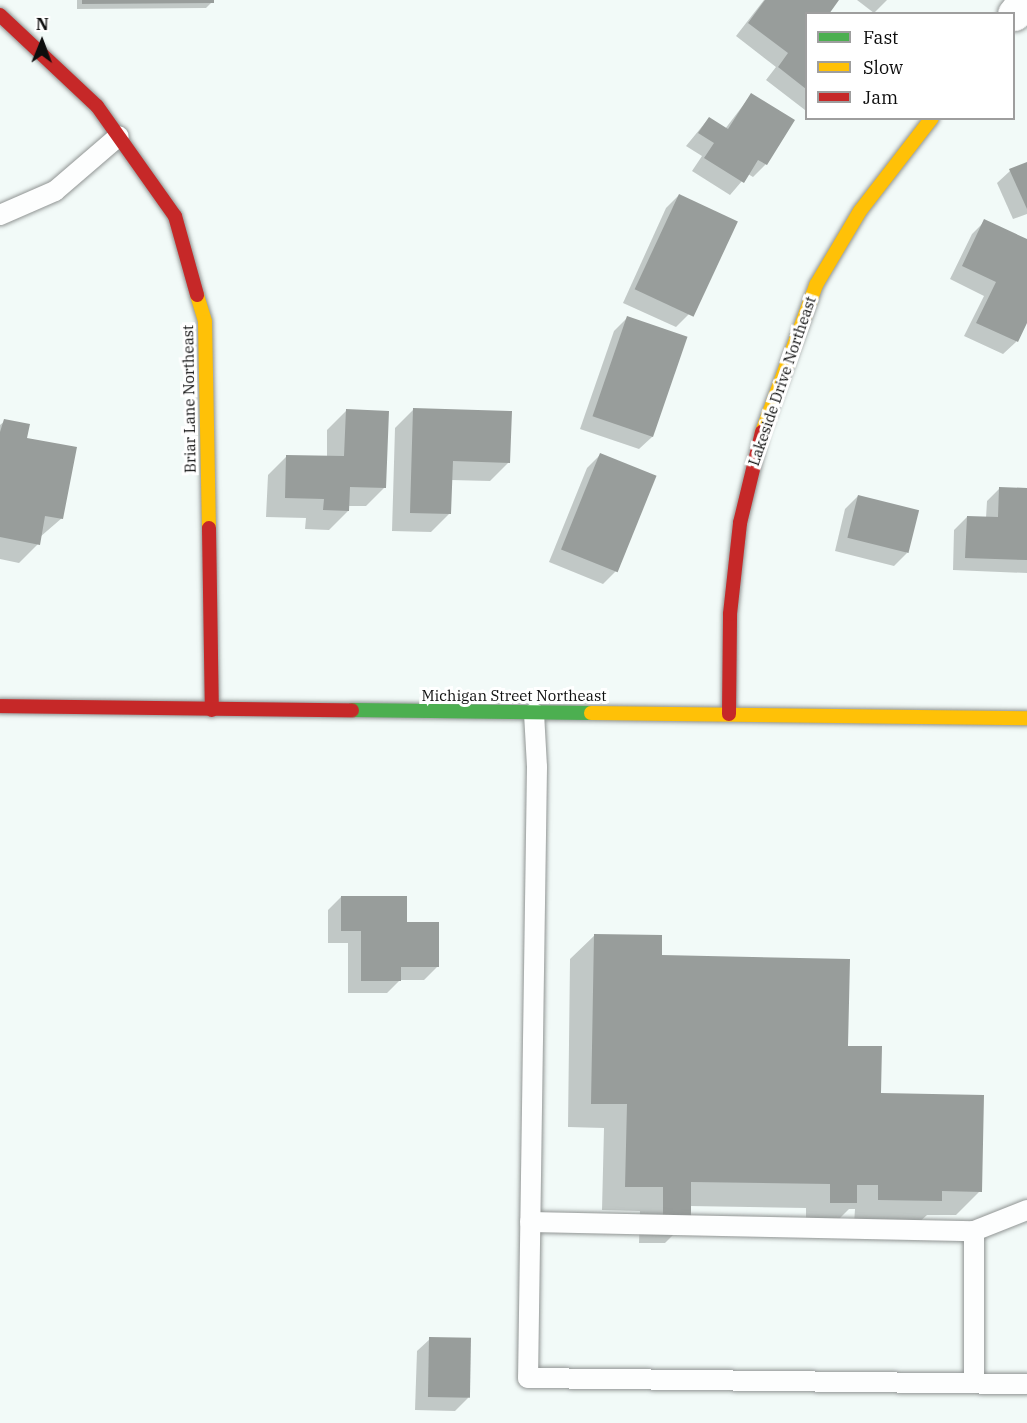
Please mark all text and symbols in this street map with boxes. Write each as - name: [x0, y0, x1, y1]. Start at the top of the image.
- north arrow: [12, 12, 72, 72]
- legend: [805, 12, 1015, 120]
- text: N: [36, 14, 49, 34]
- text: Fast: [863, 26, 898, 49]
- text: Slow: [863, 56, 903, 79]
- text: Jam: [863, 86, 898, 109]
- street label: Lakeside Drive Northeast: [744, 294, 820, 468]
- street label: Briar Lane Northeast: [179, 325, 199, 473]
- street label: Michigan Street Northeast: [421, 687, 607, 705]

